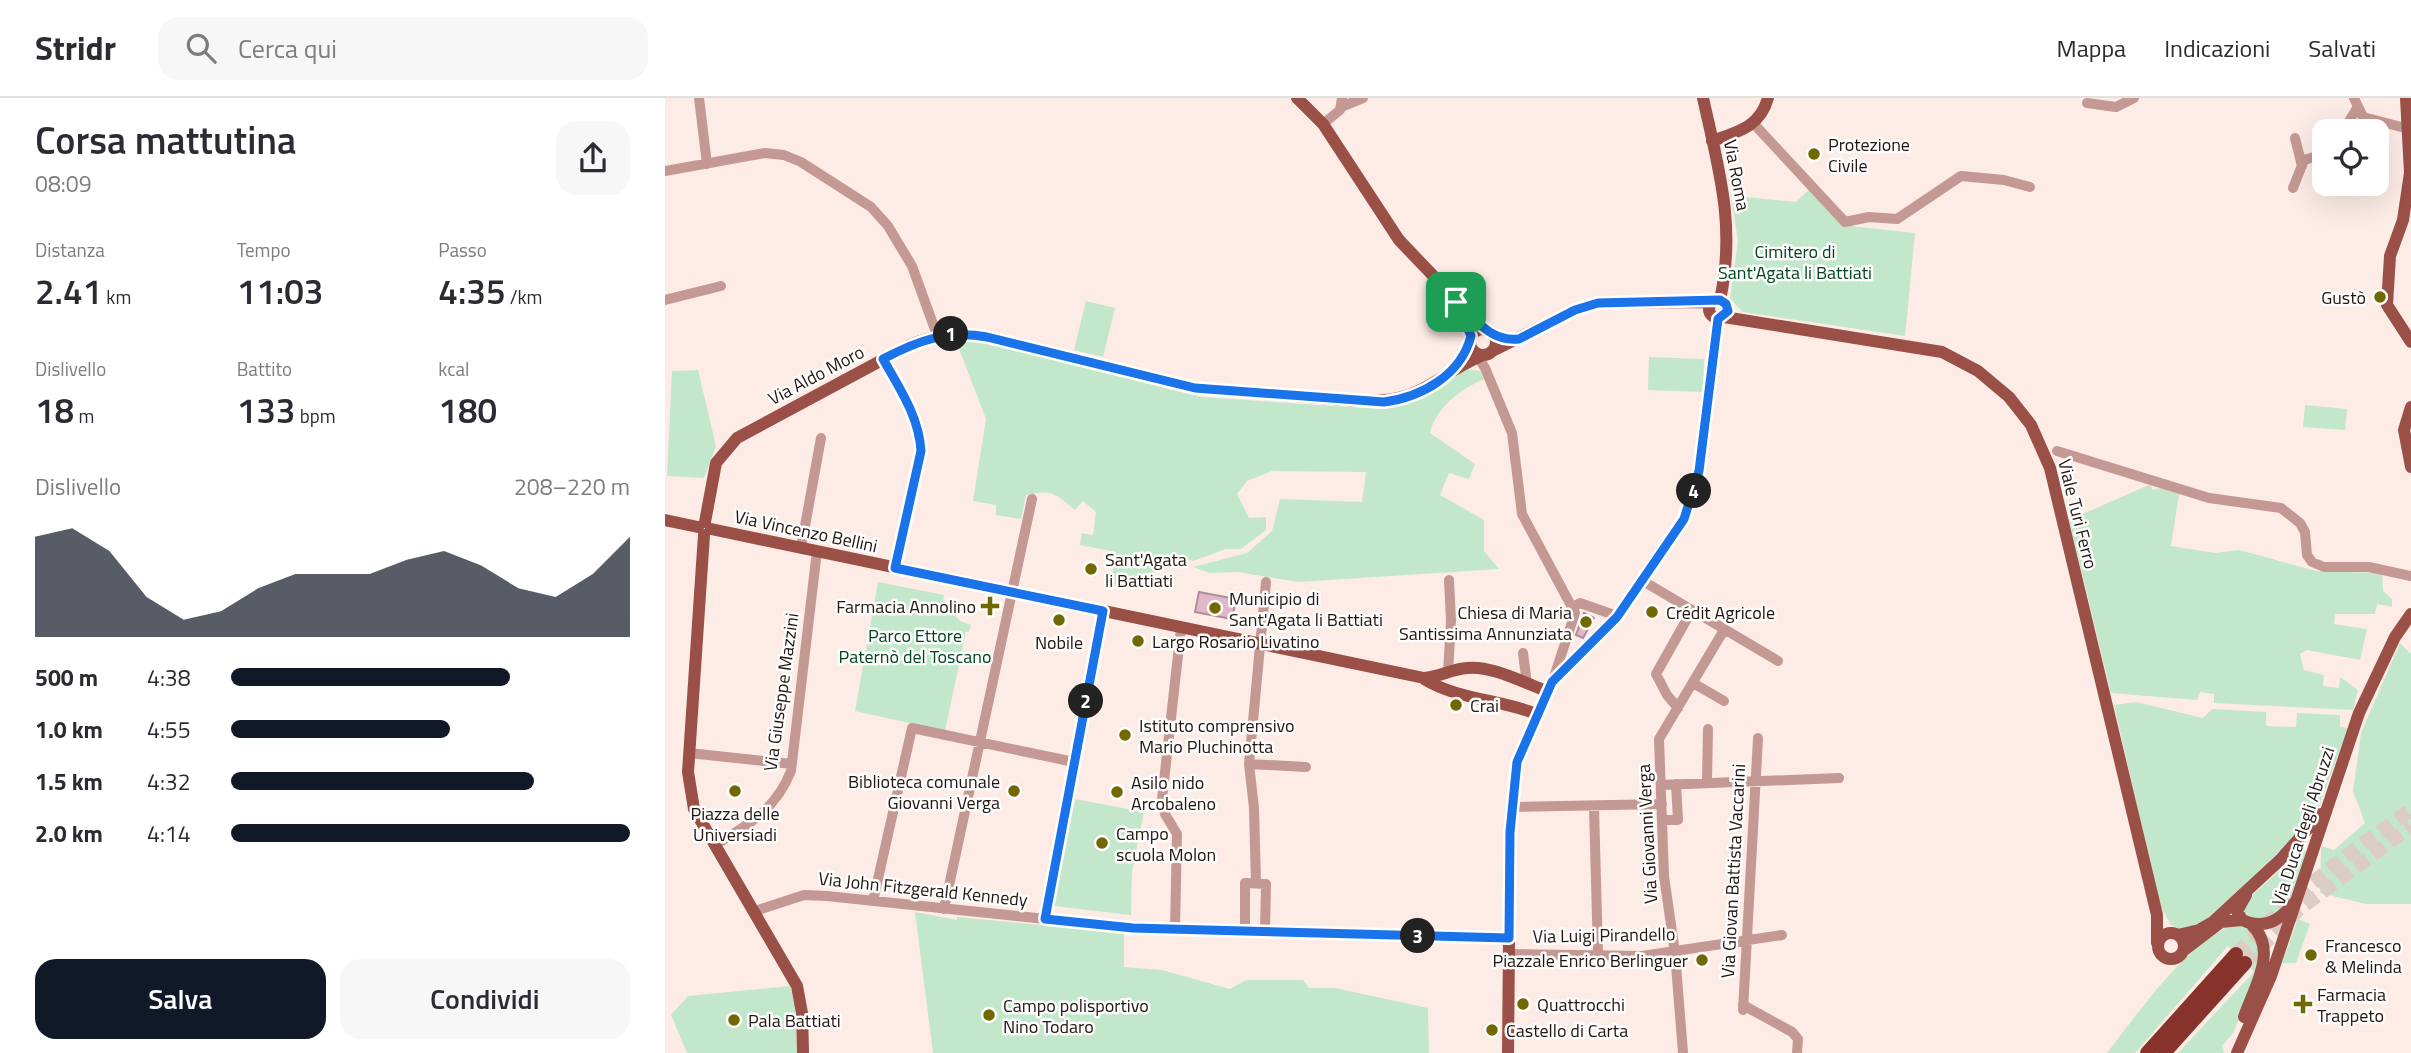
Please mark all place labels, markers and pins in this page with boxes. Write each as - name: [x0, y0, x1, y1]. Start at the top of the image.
- place label: Protezione Civile: [1828, 131, 1910, 179]
- marker: Protezione Civile: [1806, 146, 1822, 162]
- pin: [1426, 272, 1486, 332]
- place label: Gustò: [2321, 284, 2366, 311]
- marker: Gustò: [2372, 289, 2388, 305]
- pin: 1: [933, 316, 969, 352]
- pin: 4: [1677, 474, 1711, 508]
- place label: Sant'Agata li Battiati: [1105, 546, 1187, 594]
- marker: Sant'Agata li Battiati: [1083, 561, 1099, 577]
- place label: Municipio di Sant'Agata li Battiati: [1229, 585, 1383, 633]
- place label: Farmacia Annolino: [836, 593, 976, 620]
- marker: Farmacia Annolino: [982, 598, 998, 614]
- place label: Chiesa di Maria Santissima Annunziata: [1399, 599, 1572, 647]
- place label: Crédit Agricole: [1666, 599, 1775, 626]
- marker: Municipio di Sant'Agata li Battiati: [1207, 600, 1223, 616]
- marker: Crédit Agricole: [1644, 604, 1660, 620]
- marker: Nobile: [1051, 612, 1067, 628]
- marker: Chiesa di Maria Santissima Annunziata: [1578, 614, 1594, 630]
- place label: Largo Rosario Livatino: [1152, 628, 1319, 655]
- place label: Nobile: [1035, 629, 1083, 656]
- marker: Largo Rosario Livatino: [1130, 633, 1146, 649]
- pin: 2: [1069, 684, 1103, 718]
- place label: Crai: [1470, 692, 1499, 719]
- marker: Crai: [1448, 697, 1464, 713]
- place label: Istituto comprensivo Mario Pluchinotta: [1139, 712, 1295, 760]
- marker: Istituto comprensivo Mario Pluchinotta: [1117, 727, 1133, 743]
- place label: Biblioteca comunale Giovanni Verga: [848, 768, 1000, 816]
- place label: Asilo nido Arcobaleno: [1131, 769, 1216, 817]
- marker: Piazza delle Universiadi: [727, 783, 743, 799]
- marker: Biblioteca comunale Giovanni Verga: [1006, 783, 1022, 799]
- marker: Asilo nido Arcobaleno: [1109, 784, 1125, 800]
- place label: Piazza delle Universiadi: [690, 800, 780, 848]
- place label: Campo scuola Molon: [1116, 820, 1216, 868]
- marker: Campo scuola Molon: [1094, 835, 1110, 851]
- pin: 3: [1401, 918, 1435, 954]
- place label: Francesco & Melinda: [2325, 932, 2402, 980]
- place label: Piazzale Enrico Berlinguer: [1492, 947, 1688, 974]
- marker: Francesco & Melinda: [2303, 947, 2319, 963]
- marker: Piazzale Enrico Berlinguer: [1694, 952, 1710, 968]
- place label: Farmacia Trappeto: [2317, 981, 2386, 1029]
- place label: Quattrocchi: [1537, 991, 1625, 1018]
- place label: Campo polisportivo Nino Todaro: [1003, 992, 1149, 1040]
- marker: Quattrocchi: [1515, 996, 1531, 1012]
- marker: Farmacia Trappeto: [2295, 996, 2311, 1012]
- place label: Pala Battiati: [748, 1007, 841, 1034]
- marker: Campo polisportivo Nino Todaro: [981, 1007, 997, 1023]
- marker: Pala Battiati: [726, 1012, 742, 1028]
- place label: Castello di Carta: [1506, 1017, 1628, 1044]
- marker: Castello di Carta: [1484, 1022, 1500, 1038]

